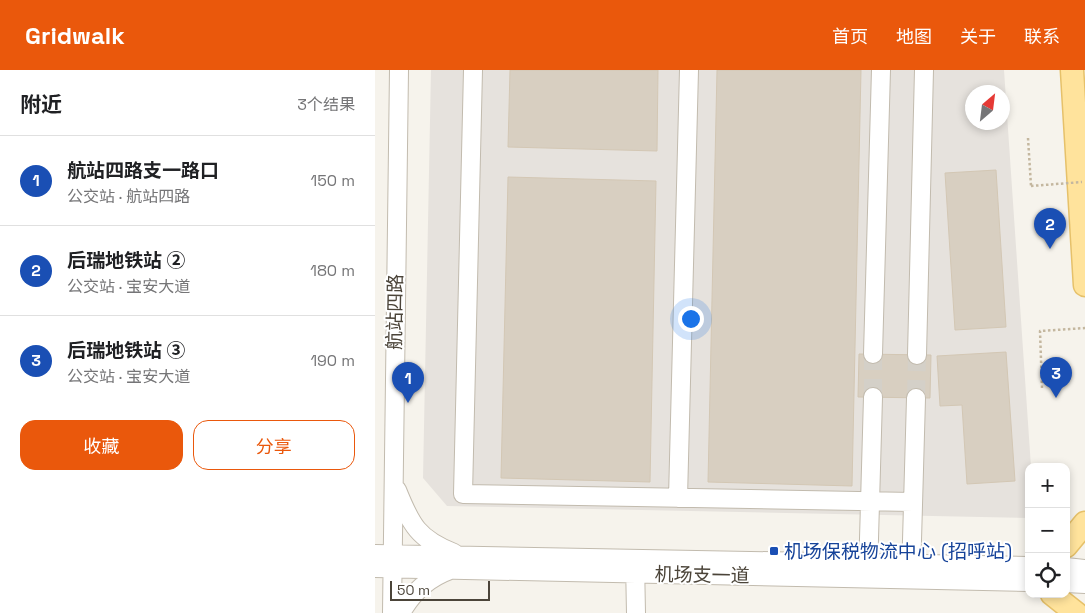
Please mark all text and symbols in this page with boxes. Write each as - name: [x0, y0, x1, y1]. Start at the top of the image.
- text: Gridwalk: [25, 20, 125, 51]
- text: 首页: [832, 25, 868, 48]
- text: 地图: [896, 25, 932, 48]
- text: 关于: [960, 25, 996, 48]
- text: 联系: [1024, 25, 1060, 48]
- north arrow: [965, 85, 1010, 130]
- text: 附近: [20, 91, 62, 118]
- text: 3个结果: [297, 94, 355, 115]
- text: 航站四路支一路口: [67, 158, 219, 183]
- text: 1: [32, 170, 40, 191]
- text: 150 m: [311, 170, 355, 191]
- text: 公交站 · 航站四路: [67, 186, 190, 207]
- pin: 2: [1034, 208, 1066, 249]
- text: 后瑞地铁站 ②: [67, 248, 186, 273]
- text: 2: [31, 260, 41, 281]
- text: 180 m: [310, 260, 355, 281]
- street label: 航站四路: [382, 274, 408, 350]
- text: 公交站 · 宝安大道: [67, 276, 190, 297]
- your location: [678, 306, 704, 332]
- text: 后瑞地铁站 ③: [67, 338, 186, 363]
- text: 3: [31, 350, 41, 371]
- text: 190 m: [310, 350, 355, 371]
- pin: 3: [1040, 357, 1072, 398]
- pin: 1: [392, 362, 424, 403]
- text: 公交站 · 宝安大道: [67, 366, 190, 387]
- button: 收藏: [20, 420, 183, 470]
- button: 分享: [193, 420, 355, 470]
- map controls: [1025, 463, 1070, 598]
- button: +: [1025, 463, 1070, 508]
- button: −: [1025, 508, 1070, 553]
- place label: 机场保税物流中心 (招呼站): [784, 539, 1012, 564]
- marker: 机场保税物流中心 (招呼站): [768, 545, 780, 557]
- button: locate: [1025, 553, 1070, 598]
- street label: 机场支一道: [654, 562, 750, 588]
- scale bar: [390, 578, 490, 601]
- text: 50 m: [397, 581, 430, 599]

